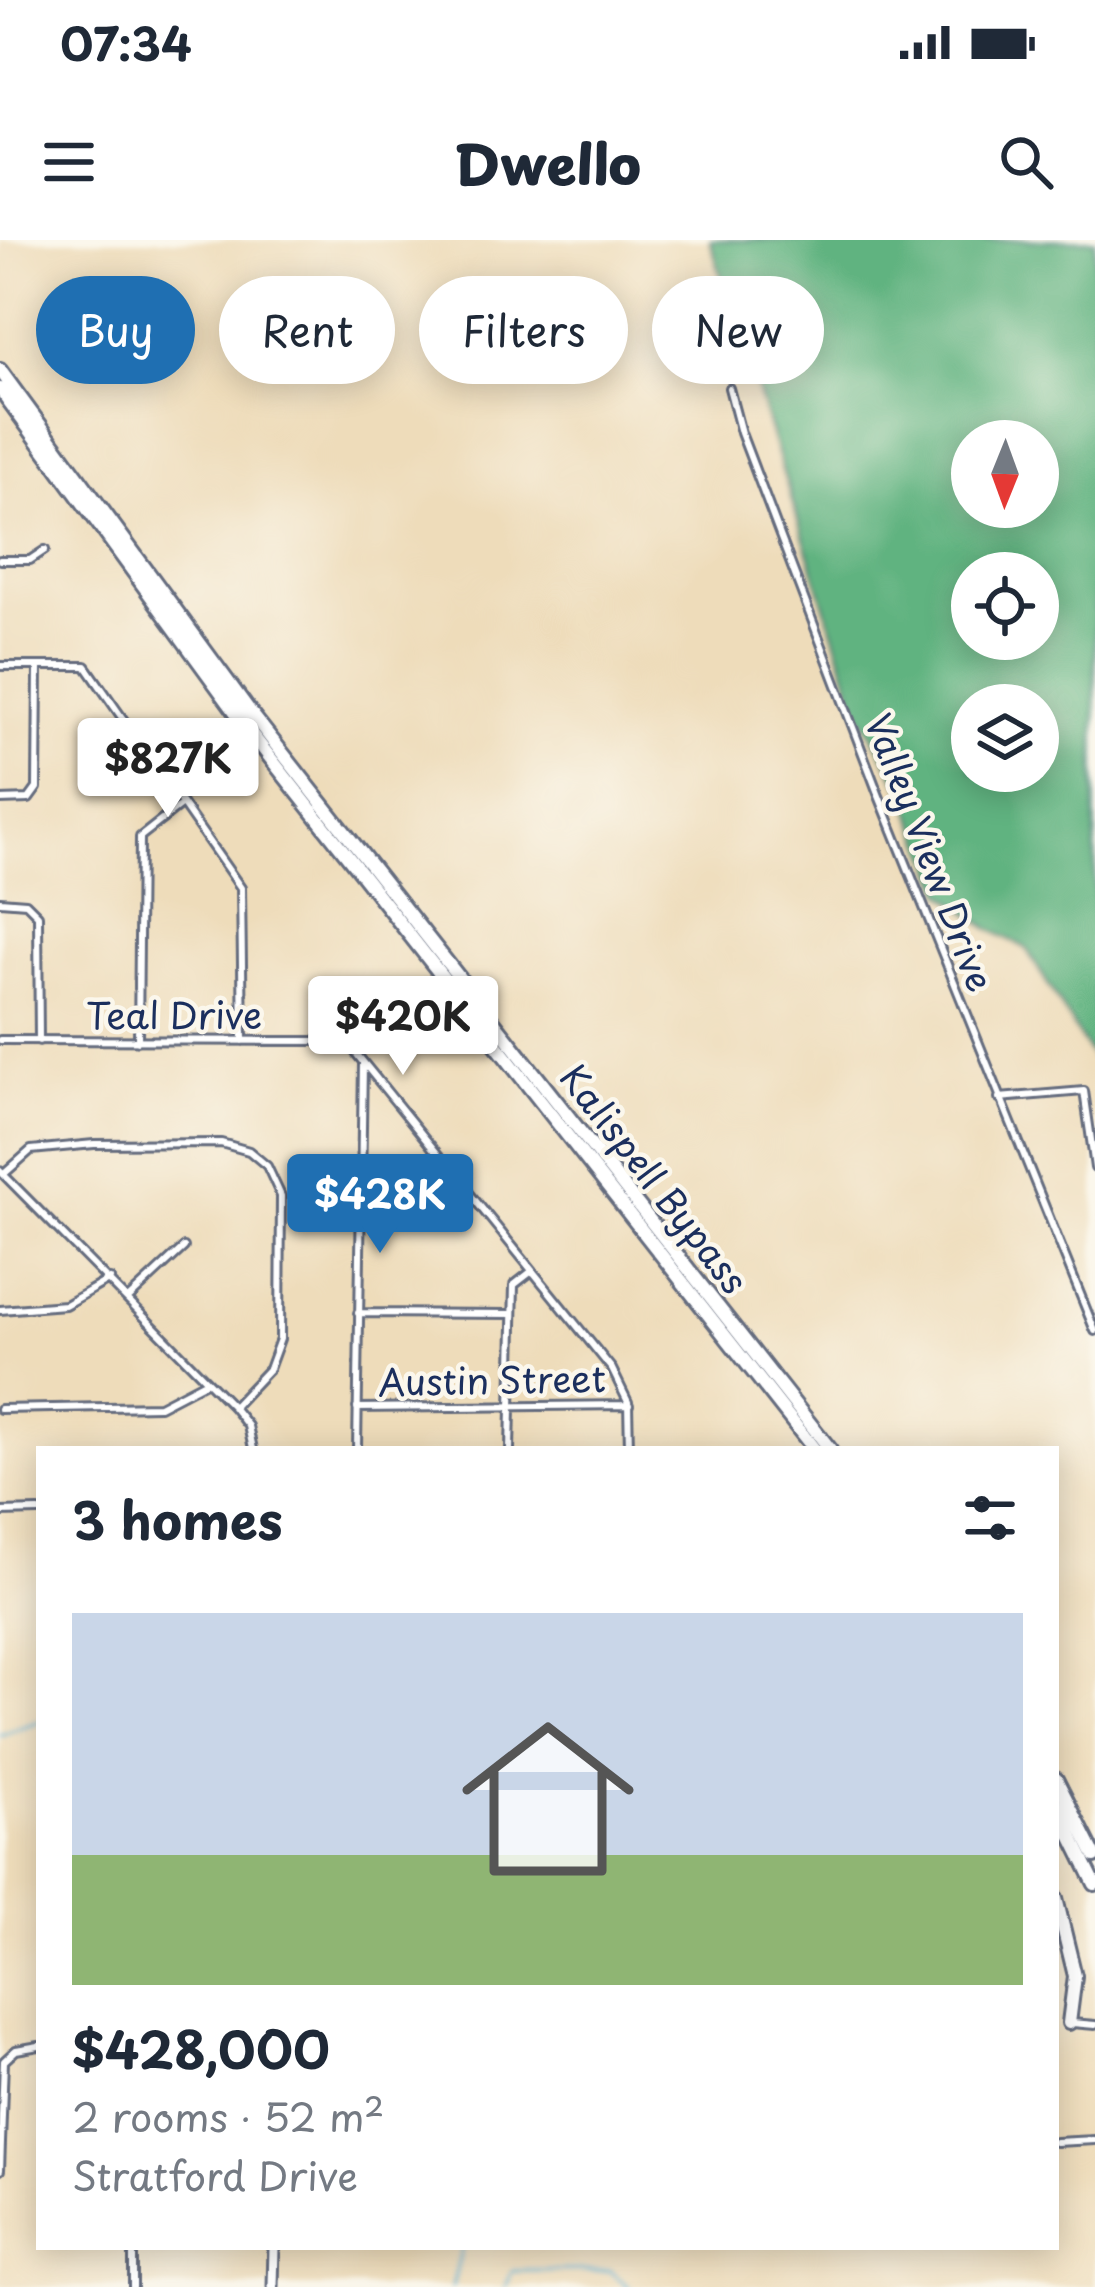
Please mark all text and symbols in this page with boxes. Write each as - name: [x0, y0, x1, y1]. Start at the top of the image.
- text: 07:34: [60, 8, 192, 76]
- text: Dwello: [454, 122, 641, 203]
- icon: menu: [36, 129, 102, 195]
- icon: search: [993, 129, 1059, 195]
- chip: Buy: [36, 276, 195, 384]
- chip: Rent: [219, 276, 395, 384]
- chip: Filters: [419, 276, 628, 384]
- chip: New: [652, 276, 824, 384]
- north arrow: [951, 420, 1059, 528]
- map controls: [951, 420, 1059, 792]
- button: locate: [951, 552, 1059, 660]
- button: layers: [951, 684, 1059, 792]
- street label: Valley View Drive: [853, 705, 1009, 999]
- pin: $827K: [84, 718, 252, 820]
- text: $827K: [105, 727, 231, 786]
- pin: $420K: [319, 976, 487, 1078]
- text: $420K: [335, 985, 471, 1044]
- street label: Teal Drive: [86, 987, 262, 1041]
- street label: Kalispell Bypass: [548, 1052, 762, 1304]
- pin: $428K: [296, 1154, 464, 1256]
- text: $428K: [314, 1163, 446, 1222]
- street label: Austin Street: [378, 1350, 606, 1408]
- text: 3 homes: [72, 1480, 283, 1557]
- icon: filters: [957, 1485, 1023, 1551]
- icon: home: [440, 1691, 656, 1907]
- text: $428,000: [72, 2009, 330, 2086]
- text: 2 rooms · 52 m²: [72, 2086, 384, 2145]
- text: Stratford Drive: [72, 2145, 358, 2204]

